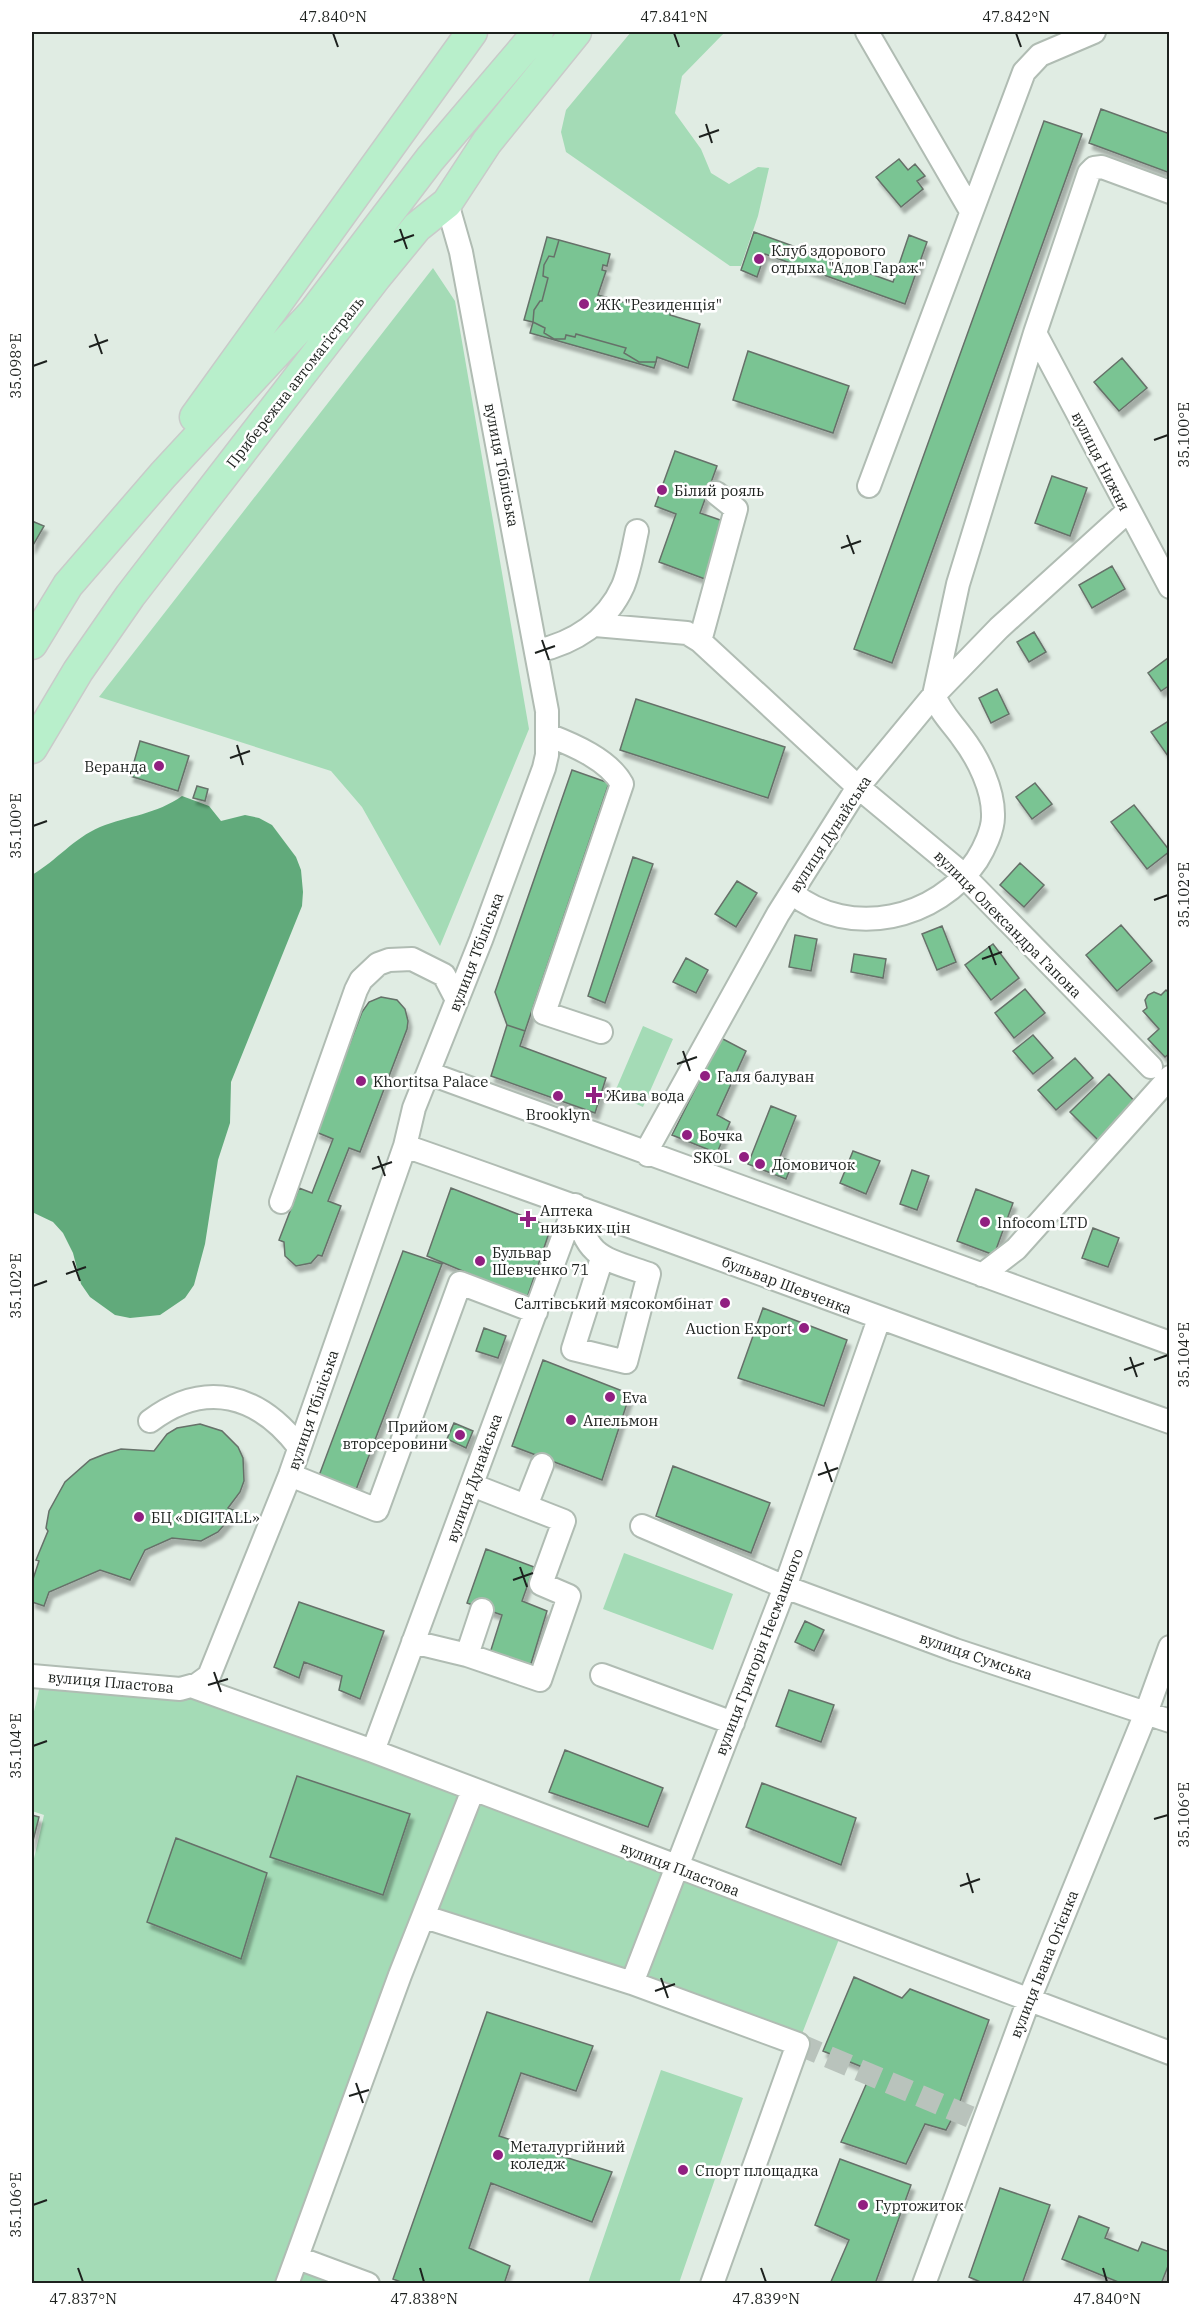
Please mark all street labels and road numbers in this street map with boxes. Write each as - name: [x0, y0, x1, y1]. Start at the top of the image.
- street label: Прибережна автомагістраль: [222, 292, 368, 472]
- street label: вулиця Тбіліська: [481, 401, 523, 529]
- street label: вулиця Нижня: [1068, 408, 1134, 514]
- street label: вулиця Дунайська: [785, 772, 875, 896]
- street label: вулиця Олександра Гапона: [930, 846, 1086, 1002]
- street label: вулиця Тбіліська: [445, 890, 507, 1014]
- street label: бульвар Шевченка: [719, 1251, 855, 1319]
- street label: вулиця Тбіліська: [284, 1347, 342, 1473]
- street label: вулиця Дунайська: [442, 1411, 506, 1545]
- street label: вулиця Григорія Несмашного: [711, 1546, 807, 1758]
- street label: вулиця Сумська: [917, 1628, 1035, 1684]
- street label: вулиця Пластова: [47, 1667, 175, 1697]
- street label: вулиця Пластова: [618, 1837, 742, 1901]
- street label: вулиця Івана Огієнка: [1006, 1887, 1082, 2041]

